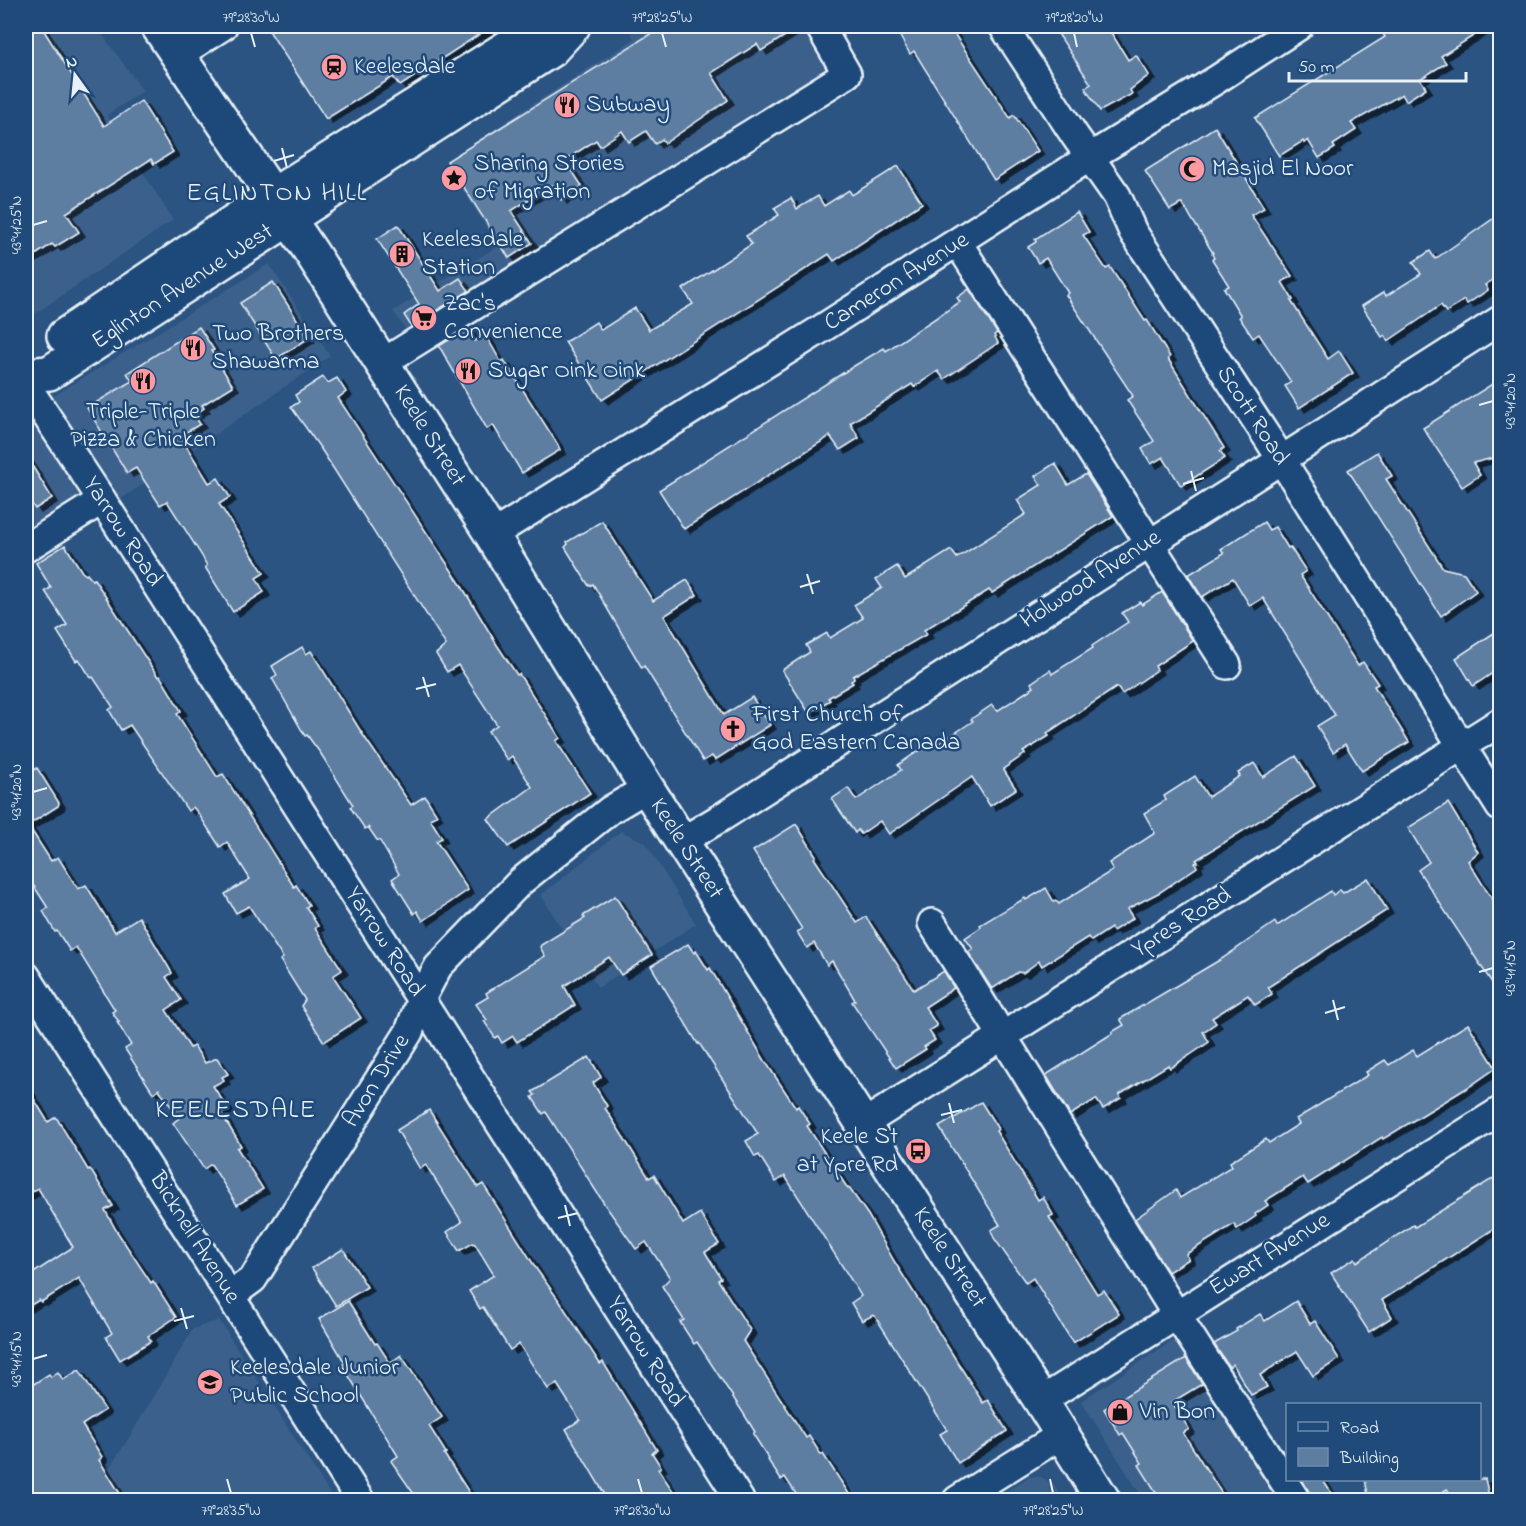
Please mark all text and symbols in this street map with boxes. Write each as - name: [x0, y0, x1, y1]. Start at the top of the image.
- text: 79°28'30"W: [222, 7, 280, 29]
- text: 79°28'25"W: [632, 7, 692, 29]
- text: 79°28'20"W: [1045, 7, 1103, 29]
- north arrow: [45, 45, 105, 105]
- scale bar: [1289, 45, 1466, 83]
- text: N: [63, 49, 80, 75]
- place label: Keelesdale: [354, 50, 456, 85]
- station icon: Keelesdale: [319, 52, 349, 82]
- text: 50 m: [1298, 55, 1335, 81]
- place label: Subway: [586, 88, 670, 124]
- restaurant icon: Subway: [552, 90, 582, 120]
- place label: Sharing Stories of Migration: [474, 147, 625, 210]
- place label: Masjid El Noor: [1212, 152, 1354, 187]
- mosque icon: Masjid El Noor: [1177, 154, 1207, 184]
- place icon: Sharing Stories of Migration: [439, 163, 469, 193]
- district label: EGLINTON HILL: [186, 175, 368, 213]
- text: 43°41'25"N: [6, 196, 28, 254]
- street label: Eglinton Avenue West: [85, 215, 281, 359]
- place label: Keelesdale Station: [422, 223, 524, 286]
- street label: Cameron Avenue: [818, 223, 976, 341]
- building icon: Keelesdale Station: [387, 239, 417, 269]
- place label: Zac's Convenience: [444, 287, 563, 350]
- supermarket icon: Zac's Convenience: [409, 303, 439, 333]
- place label: Two Brothers Shawarma: [212, 317, 344, 380]
- restaurant icon: Two Brothers Shawarma: [178, 333, 208, 363]
- place label: Sugar Oink Oink: [488, 354, 646, 389]
- restaurant icon: Sugar Oink Oink: [453, 356, 483, 386]
- street label: Scott Road: [1207, 359, 1298, 473]
- restaurant icon: Triple-Triple Pizza & Chicken: [128, 366, 158, 396]
- text: 43°41'20"N: [1500, 373, 1522, 429]
- street label: Keele Street: [384, 378, 474, 494]
- place label: Triple-Triple Pizza & Chicken: [70, 395, 216, 458]
- street label: Yarrow Road: [73, 470, 171, 594]
- street label: Holwood Avenue: [1014, 521, 1168, 639]
- place label: First Church of God Eastern Canada: [751, 698, 960, 761]
- church icon: First Church of God Eastern Canada: [718, 714, 748, 744]
- text: 43°41'20"N: [6, 764, 28, 820]
- street label: Keele Street: [640, 791, 732, 907]
- street label: Ypres Road: [1125, 878, 1239, 968]
- street label: Yarrow Road: [335, 880, 433, 1004]
- text: 43°41'15"N: [1500, 940, 1522, 996]
- street label: Avon Drive: [334, 1027, 420, 1135]
- district label: KEELESDALE: [155, 1092, 317, 1130]
- place label: Keele St at Ypre Rd: [797, 1120, 899, 1183]
- bus stop icon: Keele St at Ypre Rd: [903, 1136, 933, 1166]
- street label: Bicknell Avenue: [139, 1164, 249, 1311]
- street label: Keele Street: [903, 1200, 995, 1316]
- street label: Ewart Avenue: [1203, 1204, 1337, 1306]
- street label: Yarrow Road: [597, 1290, 693, 1415]
- text: 43°41'15"N: [6, 1331, 28, 1387]
- place label: Keelesdale Junior Public School: [230, 1351, 399, 1414]
- school or university icon: Keelesdale Junior Public School: [195, 1367, 225, 1397]
- place label: Vin Bon: [1139, 1395, 1215, 1430]
- shop icon: Vin Bon: [1105, 1397, 1135, 1427]
- legend: [1286, 1403, 1481, 1481]
- text: Road: [1340, 1416, 1379, 1442]
- text: Building: [1339, 1446, 1399, 1473]
- text: 79°28'35"W: [201, 1500, 261, 1522]
- text: 79°28'30"W: [613, 1500, 671, 1522]
- text: 79°28'25"W: [1023, 1500, 1083, 1522]

